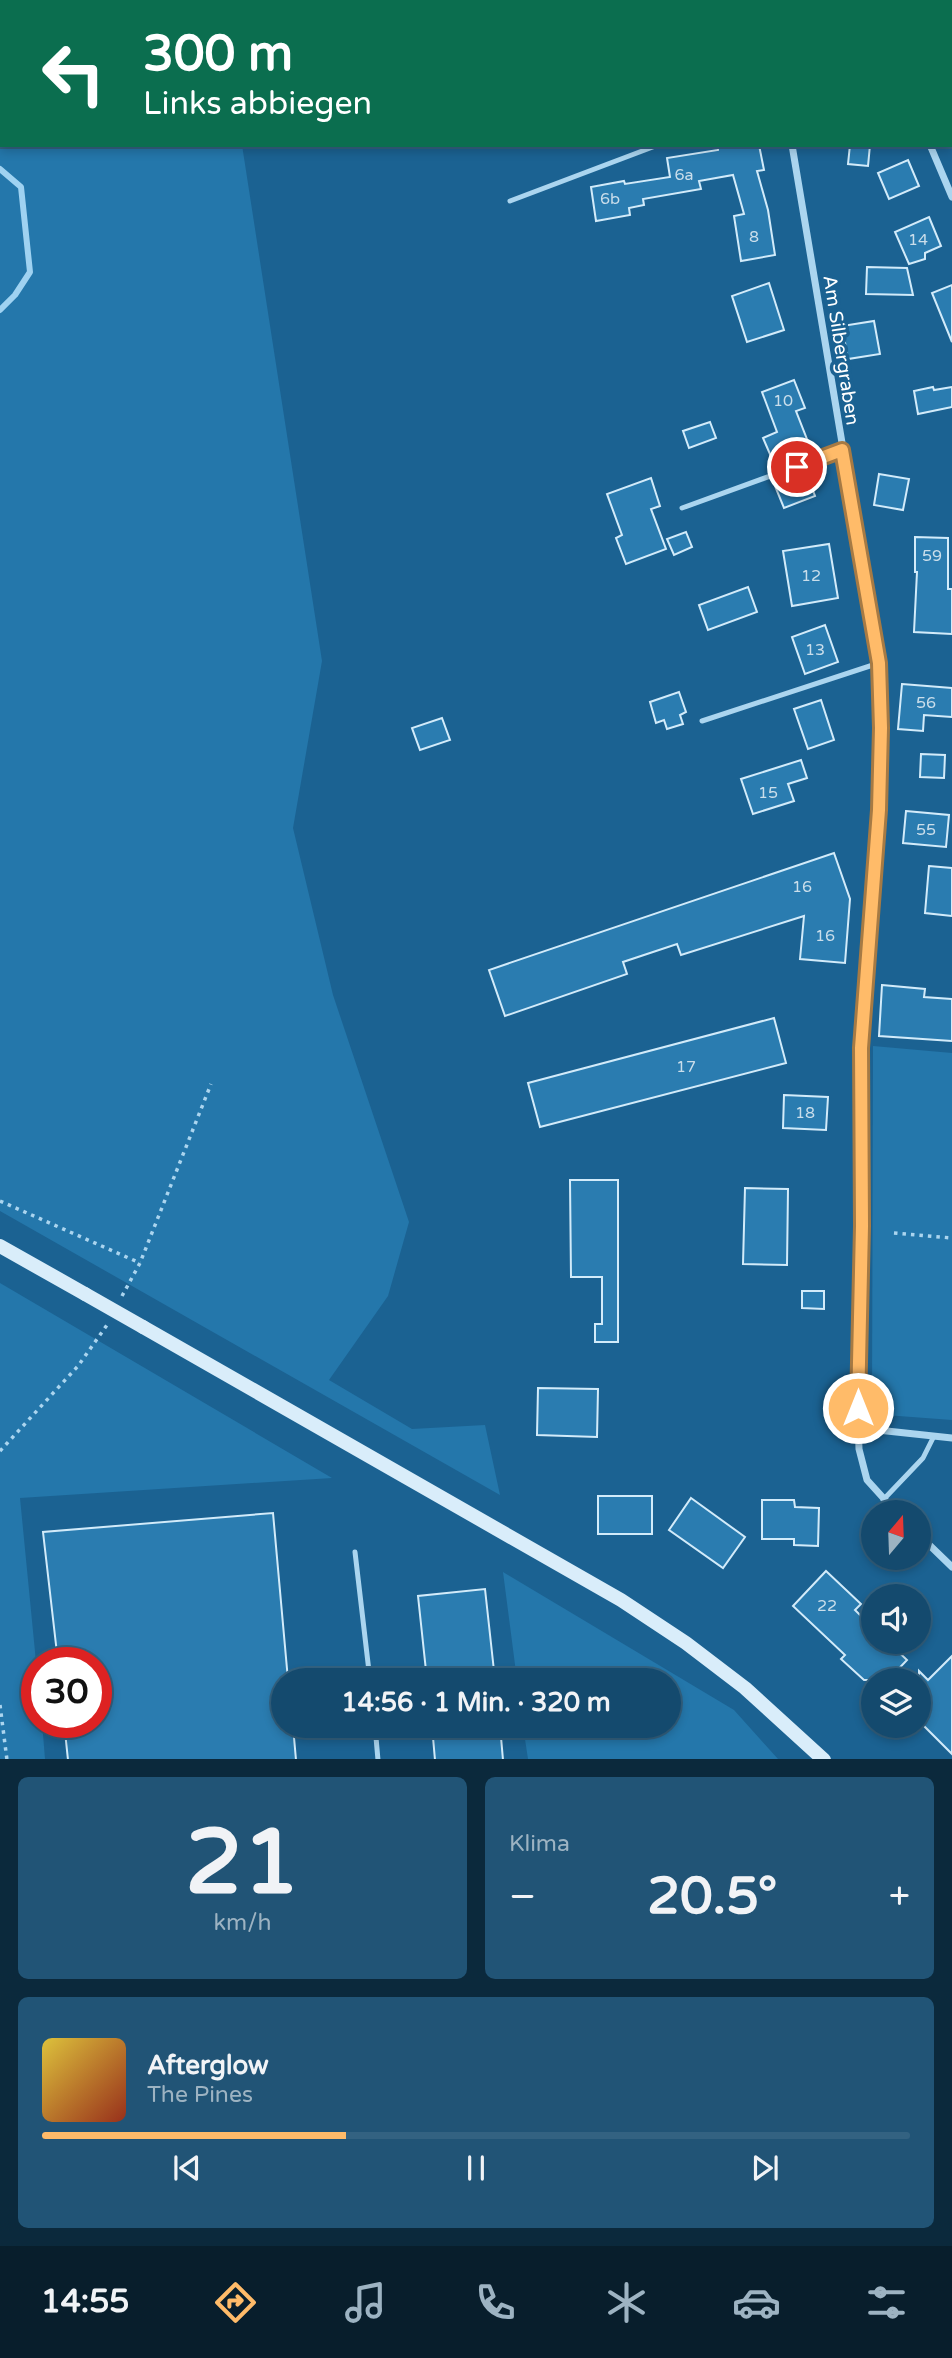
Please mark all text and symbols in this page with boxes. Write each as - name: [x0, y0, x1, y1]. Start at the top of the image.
- text: 300 m: [143, 25, 293, 84]
- icon: left: [28, 28, 119, 119]
- text: Links abbiegen: [143, 85, 372, 123]
- house number: 6a: [674, 165, 694, 185]
- house number: 6b: [600, 189, 620, 209]
- house number: 8: [749, 227, 759, 247]
- house number: 14: [908, 230, 928, 250]
- street label: Am Silbergraben: [818, 274, 864, 427]
- house number: 10: [773, 391, 793, 411]
- pin: [767, 437, 827, 497]
- icon: arrive: [778, 448, 816, 486]
- house number: 59: [922, 546, 942, 566]
- house number: 12: [801, 566, 821, 586]
- house number: 13: [805, 640, 825, 660]
- house number: 56: [916, 693, 936, 713]
- house number: 15: [758, 783, 778, 803]
- house number: 55: [916, 820, 936, 840]
- house number: 16: [792, 877, 812, 897]
- house number: 16: [815, 926, 835, 946]
- house number: 17: [676, 1057, 696, 1077]
- house number: 18: [795, 1103, 815, 1123]
- position arrow: [821, 1371, 895, 1445]
- north arrow: [861, 1500, 931, 1570]
- map controls: [861, 1500, 931, 1738]
- button: sound: [861, 1584, 931, 1654]
- house number: 22: [817, 1596, 837, 1616]
- speed limit sign: 30: [21, 1647, 112, 1738]
- button: layers: [861, 1668, 931, 1738]
- text: 14:56 · 1 Min. · 320 m: [341, 1687, 611, 1718]
- text: 21: [185, 1808, 300, 1918]
- text: Klima: [509, 1830, 570, 1858]
- text: 20.5°: [647, 1865, 777, 1928]
- text: −: [509, 1874, 536, 1920]
- text: +: [889, 1874, 910, 1920]
- text: km/h: [214, 1909, 271, 1937]
- text: Afterglow: [147, 2050, 269, 2081]
- text: The Pines: [147, 2081, 253, 2109]
- icon: previous: [168, 2149, 206, 2187]
- icon: pause: [457, 2149, 495, 2187]
- icon: next: [746, 2149, 784, 2187]
- icon: directions: [211, 2278, 260, 2327]
- icon: music: [341, 2278, 390, 2327]
- icon: phone: [471, 2278, 520, 2327]
- icon: climate: [602, 2278, 651, 2327]
- icon: car: [732, 2278, 781, 2327]
- icon: filters: [862, 2278, 911, 2327]
- text: 14:55: [41, 2283, 129, 2321]

